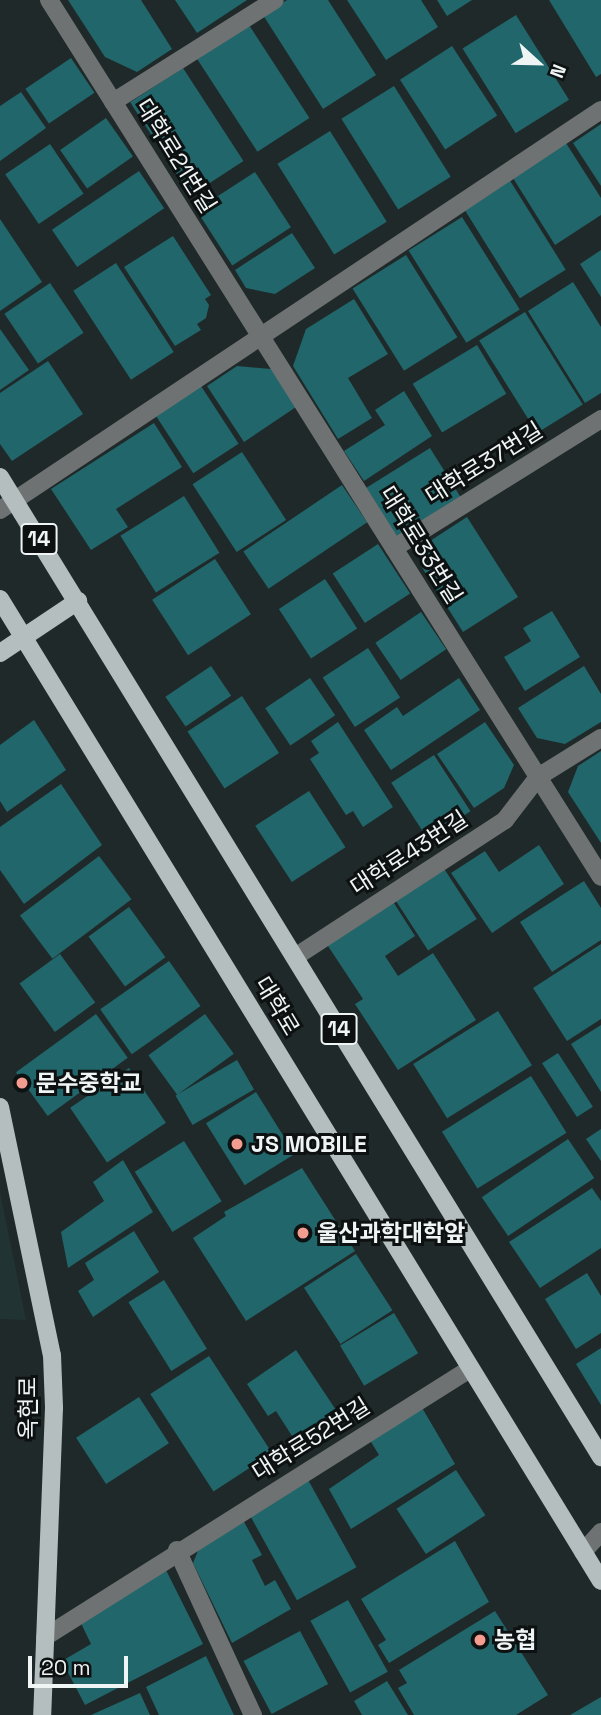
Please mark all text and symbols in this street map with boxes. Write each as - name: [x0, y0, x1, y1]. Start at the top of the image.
- north arrow: [503, 28, 573, 98]
- text: N: [544, 60, 572, 82]
- street label: 대학로21번길: [130, 94, 222, 218]
- street label: 대학로37번길: [420, 416, 548, 510]
- street label: 대학로33번길: [374, 481, 468, 609]
- road number: 14: [20, 522, 58, 556]
- street label: 대학로43번길: [345, 805, 473, 901]
- street label: 대학로: [249, 972, 305, 1040]
- road number: 14: [320, 1012, 358, 1046]
- place label: 문수중학교: [36, 1069, 142, 1097]
- marker: 문수중학교: [14, 1075, 30, 1091]
- place label: JS MOBILE: [251, 1130, 367, 1158]
- marker: JS MOBILE: [229, 1136, 245, 1152]
- place label: 울산과학대학앞: [317, 1219, 465, 1247]
- marker: 울산과학대학앞: [295, 1225, 311, 1241]
- street label: 옥현로: [14, 1376, 42, 1440]
- street label: 대학로52번길: [247, 1392, 375, 1486]
- place label: 농협: [494, 1626, 536, 1654]
- marker: 농협: [472, 1632, 488, 1648]
- scale bar: [32, 1642, 131, 1686]
- text: 20 m: [41, 1654, 91, 1681]

